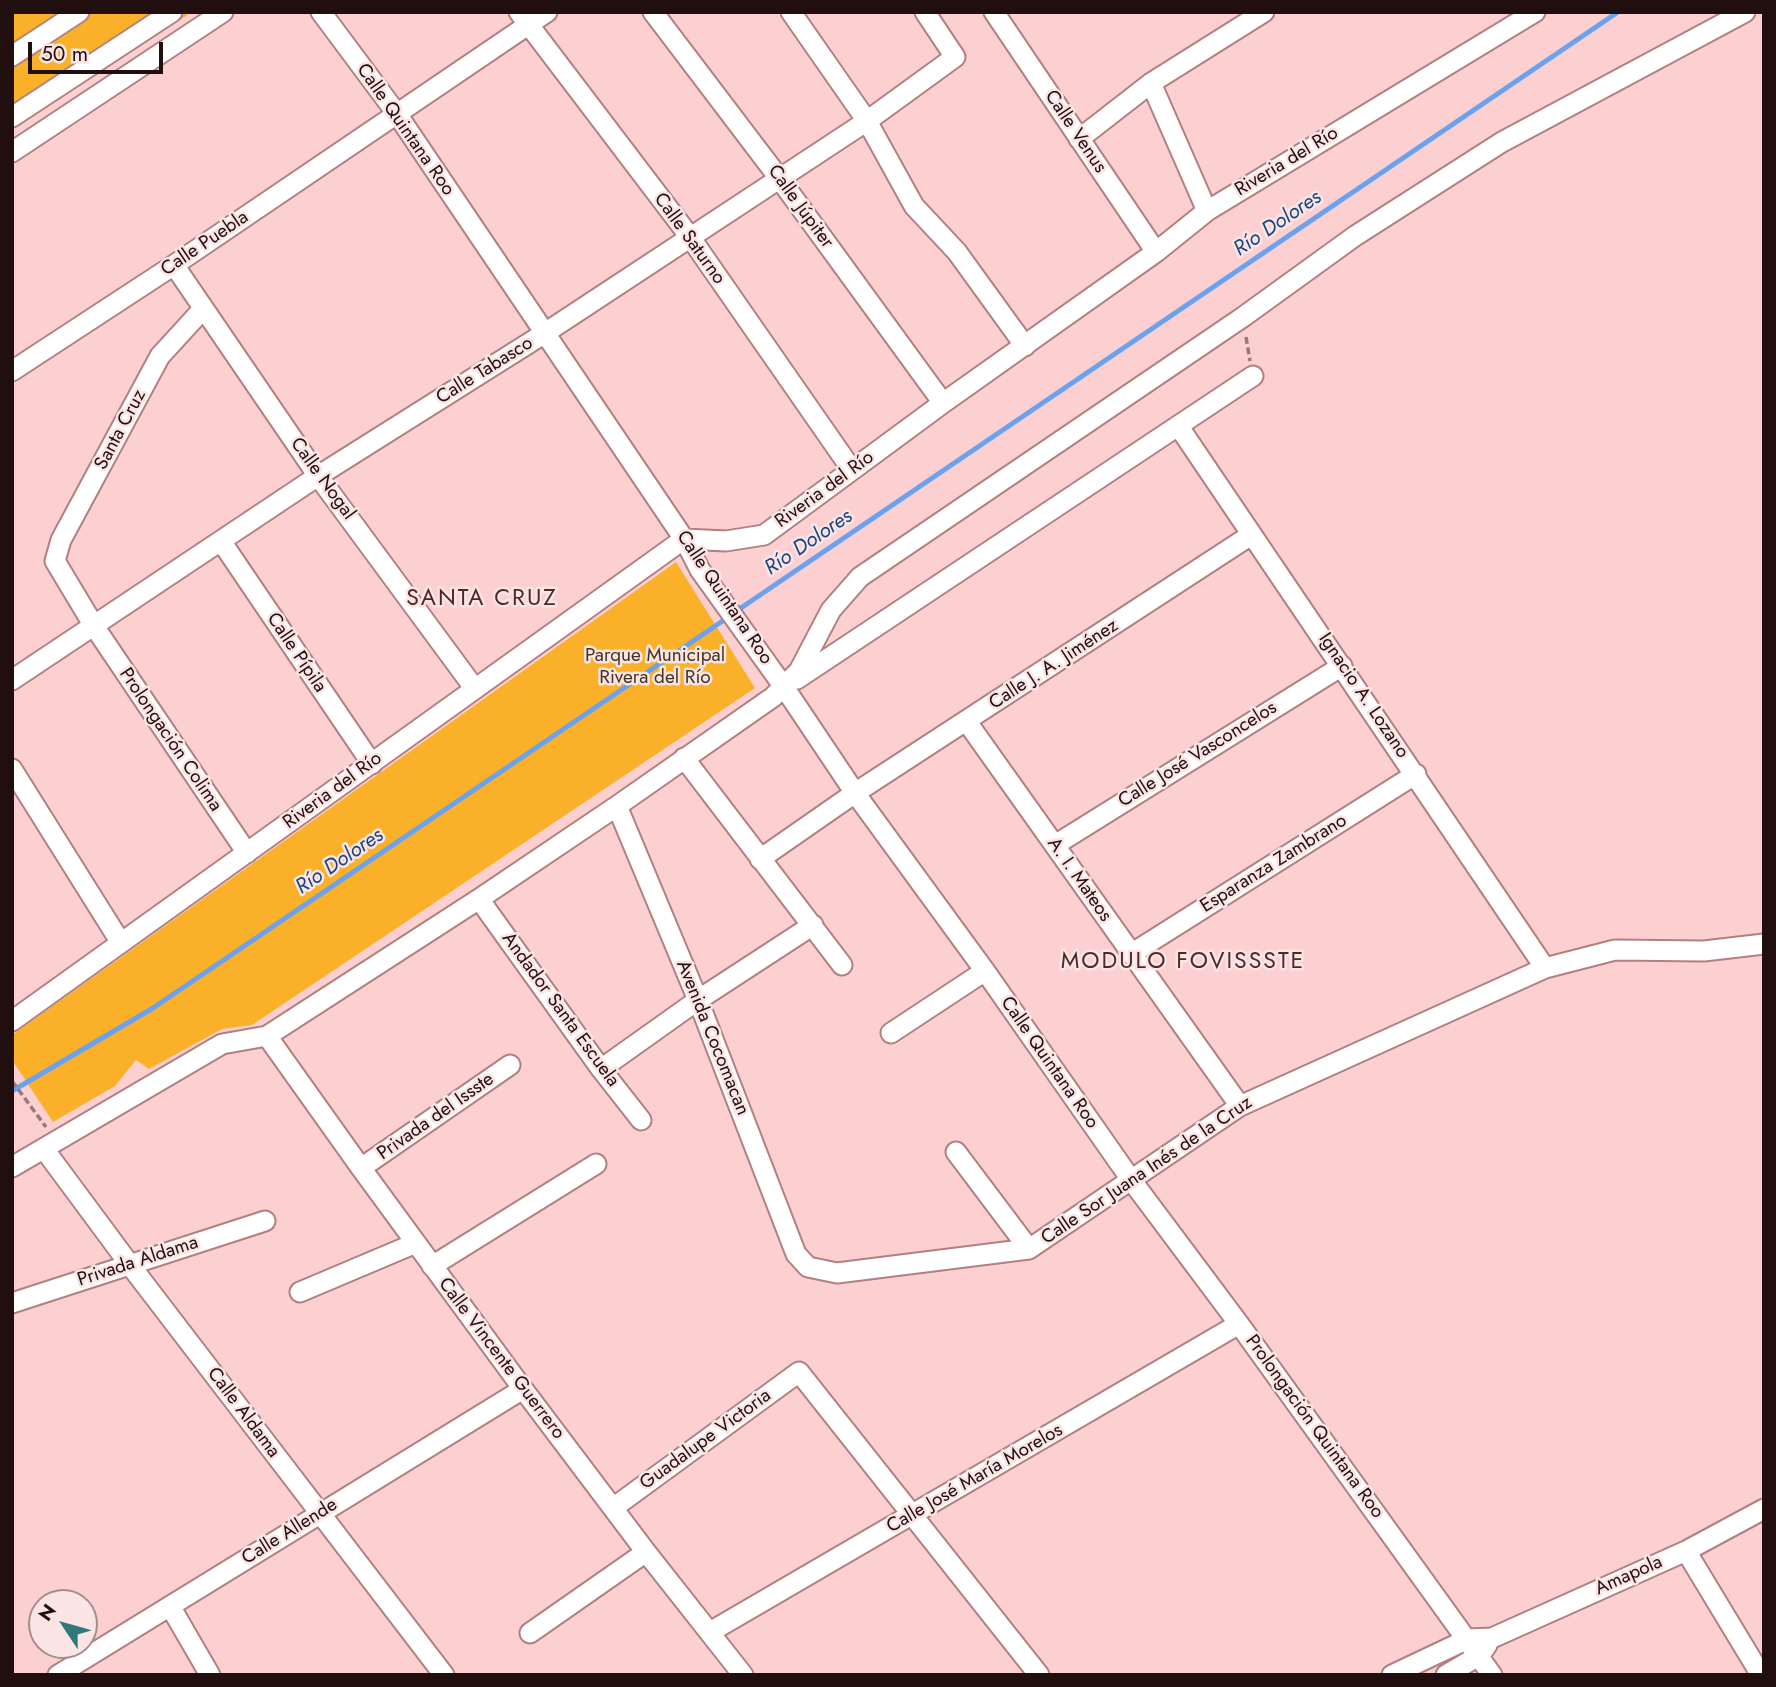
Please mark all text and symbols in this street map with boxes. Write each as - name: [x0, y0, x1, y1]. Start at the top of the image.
- scale bar: [32, 28, 166, 72]
- text: 50 m: [41, 39, 88, 69]
- street label: Calle Quintana Roo: [351, 59, 459, 201]
- street label: Calle Venus: [1039, 86, 1111, 178]
- street label: Riveria del Río: [1231, 122, 1343, 202]
- street label: Calle Júpiter: [762, 161, 838, 253]
- water label: Río Dolores: [1229, 186, 1327, 262]
- street label: Calle Saturno: [648, 189, 730, 289]
- street label: Calle Puebla: [157, 206, 253, 282]
- street label: Calle Tabasco: [433, 332, 537, 410]
- street label: Santa Cruz: [90, 386, 152, 474]
- street label: Calle Nogal: [285, 434, 359, 524]
- street label: Riveria del Río: [771, 447, 879, 533]
- water label: Río Dolores: [760, 505, 858, 581]
- street label: Calle Quintana Roo: [671, 527, 777, 669]
- district label: SANTA CRUZ: [407, 585, 557, 613]
- street label: Calle Pípila: [261, 609, 331, 697]
- street label: Calle J. A. Jiménez: [985, 615, 1123, 715]
- street label: Ignacio A. Lozano: [1313, 629, 1413, 763]
- park label: Parque Municipal Rivera del Río: [585, 645, 725, 689]
- street label: Prolongación Colima: [114, 664, 226, 816]
- street label: Calle José Vasconcelos: [1115, 697, 1281, 813]
- street label: Riveria del Río: [279, 748, 387, 834]
- street label: Esparanza Zambrano: [1197, 810, 1351, 918]
- water label: Río Dolores: [291, 824, 389, 900]
- street label: A. I. Mateos: [1042, 834, 1116, 926]
- street label: Andador Santa Escuela: [496, 928, 624, 1092]
- district label: MODULO FOVISSSTE: [1063, 948, 1303, 976]
- street label: Avenida Cocomacan: [671, 957, 753, 1119]
- street label: Calle Quintana Roo: [995, 992, 1103, 1134]
- street label: Privada del Issste: [373, 1068, 499, 1166]
- street label: Calle Sor Juana Inés de la Cruz: [1037, 1092, 1257, 1250]
- street label: Privada Aldama: [75, 1232, 201, 1292]
- street label: Calle Vincente Guerrero: [433, 1274, 569, 1444]
- street label: Prolongación Quintana Roo: [1240, 1331, 1388, 1523]
- street label: Calle Aldama: [202, 1363, 284, 1463]
- street label: Guadalupe Victoria: [636, 1385, 776, 1495]
- street label: Calle José María Morelos: [883, 1419, 1067, 1539]
- street label: Calle Allende: [238, 1494, 342, 1570]
- street label: Amapola: [1592, 1551, 1666, 1601]
- north arrow: [28, 1589, 98, 1659]
- text: N: [32, 1598, 63, 1627]

